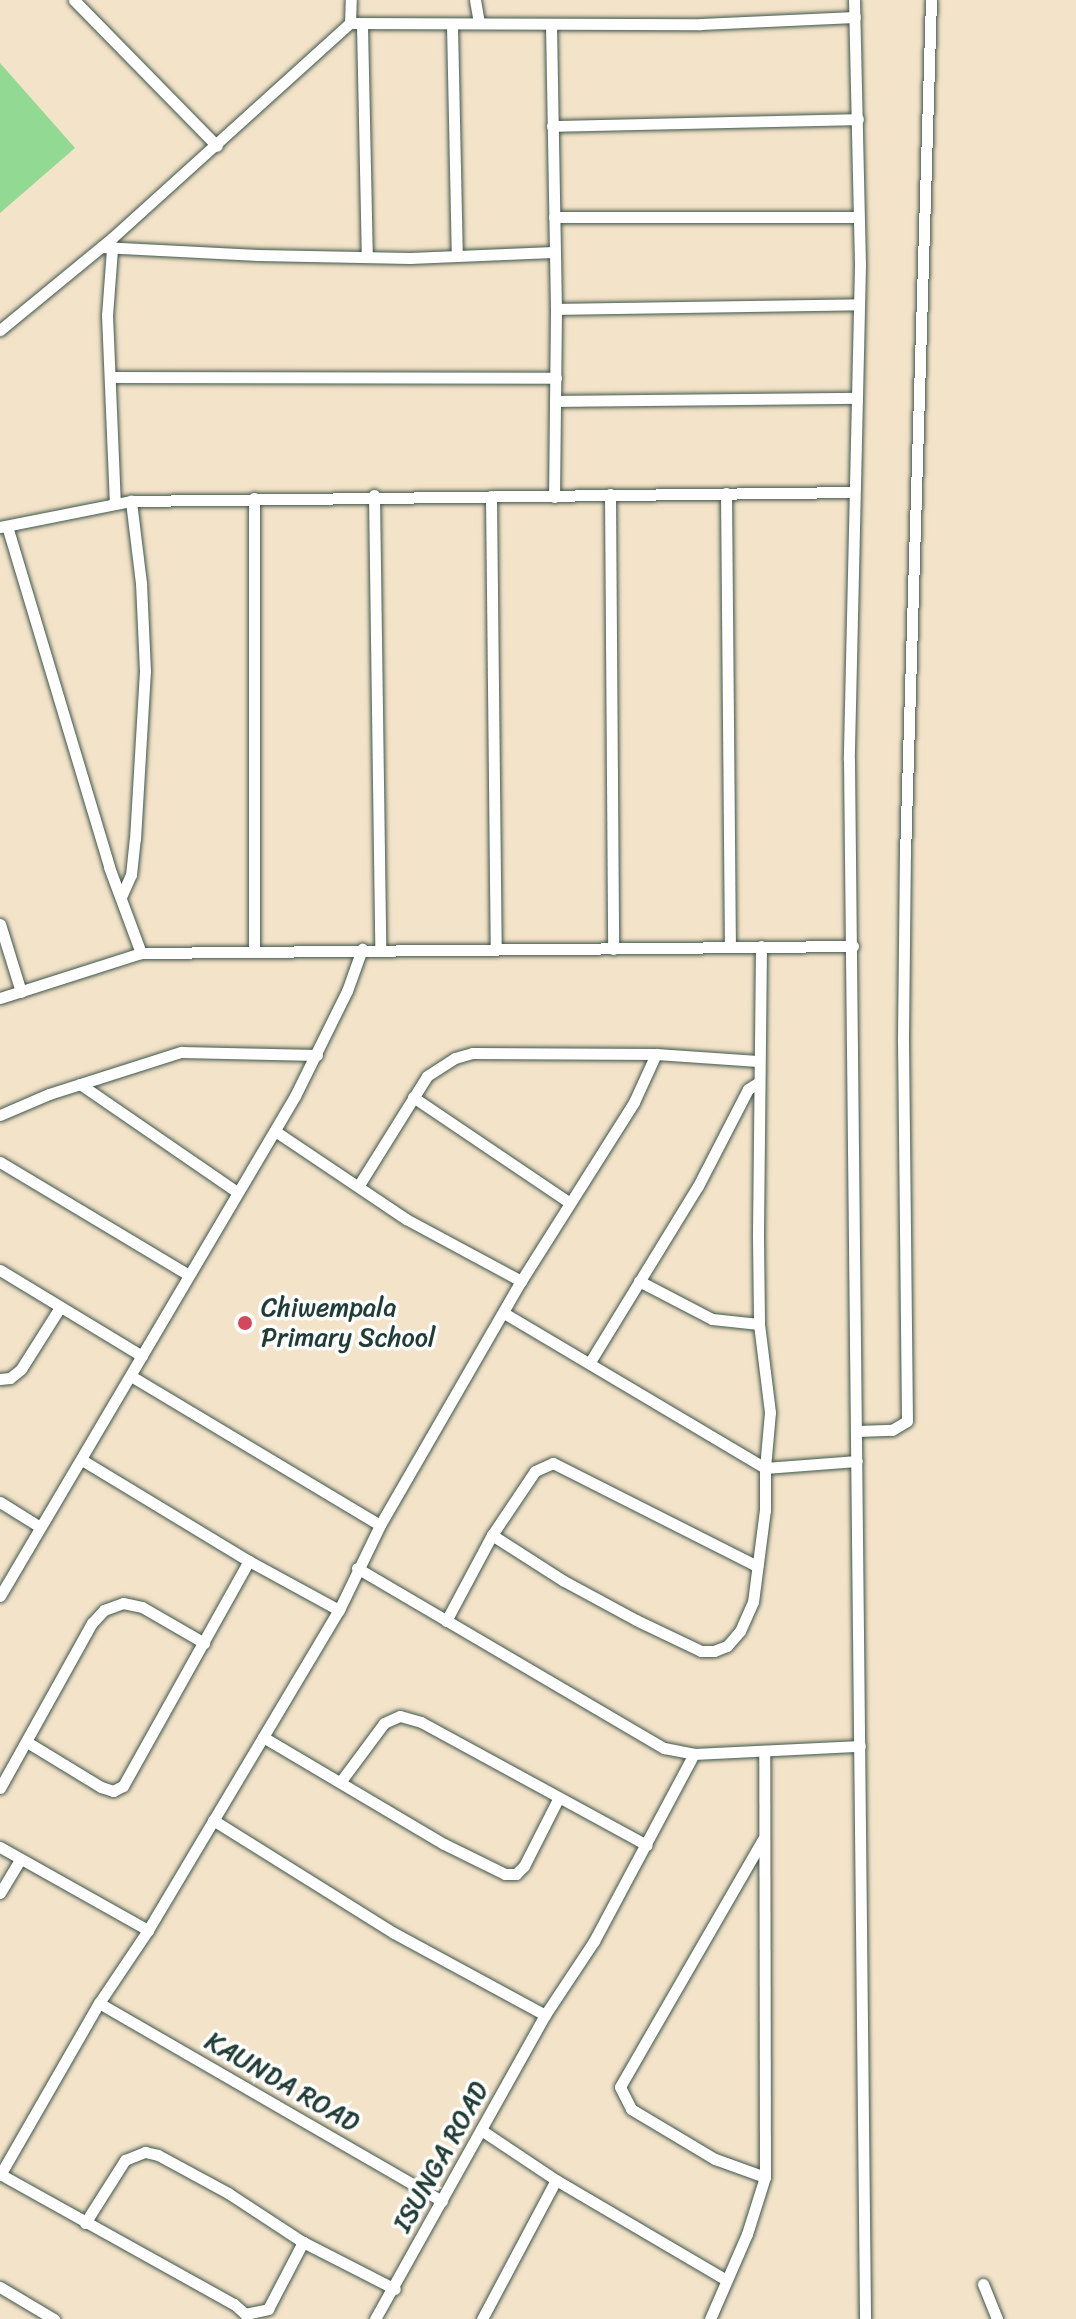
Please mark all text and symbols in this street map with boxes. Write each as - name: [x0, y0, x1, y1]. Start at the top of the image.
- place label: Chiwempala Primary School: [261, 1292, 435, 1354]
- marker: Chiwempala Primary School: [236, 1314, 254, 1332]
- street label: KAUNDA ROAD: [200, 2025, 364, 2139]
- street label: ISUNGA ROAD: [387, 2076, 495, 2238]

